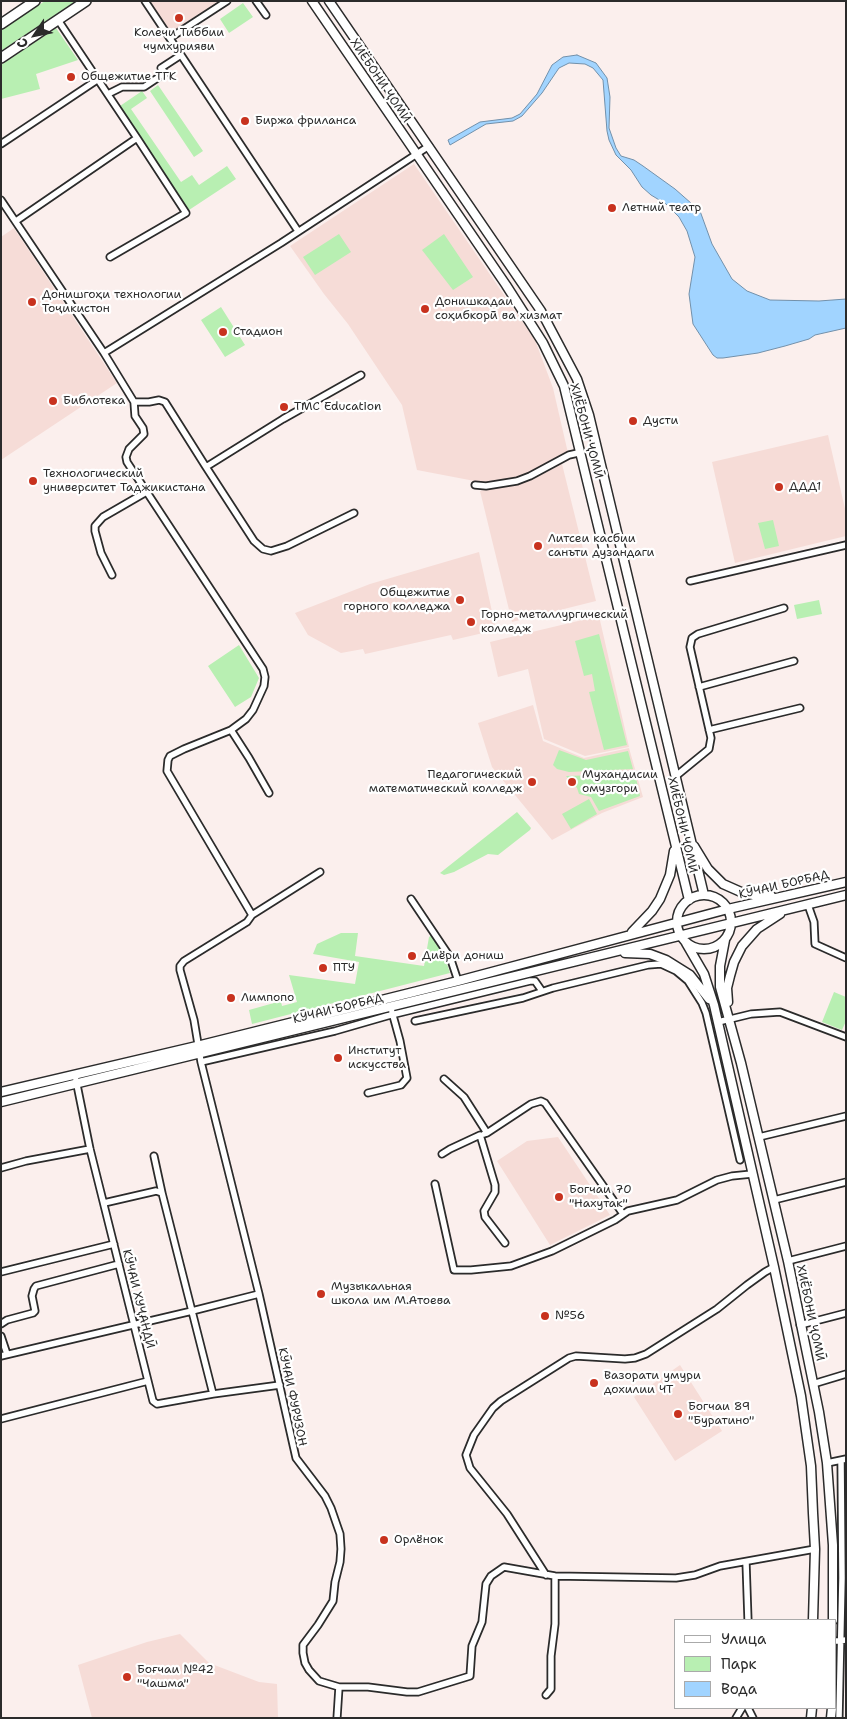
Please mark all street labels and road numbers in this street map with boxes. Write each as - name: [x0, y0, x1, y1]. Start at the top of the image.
- street label: ХИЁБОНИ ҶОМӢ: [347, 36, 413, 126]
- street label: ХИЁБОНИ ҶОМӢ: [566, 382, 606, 480]
- street label: ХИЁБОНИ ҶОМӢ: [664, 776, 700, 874]
- street label: КӮЧАИ БОРБАД: [737, 868, 831, 902]
- street label: КӮЧАИ БОРБАД: [292, 991, 384, 1027]
- street label: КӮЧАИ ХУҶАНДӢ: [119, 1248, 157, 1350]
- street label: ХИЁБОНИ ҶОМӢ: [793, 1263, 827, 1363]
- street label: КӮЧАИ ФУРУЗОН: [275, 1346, 309, 1448]

